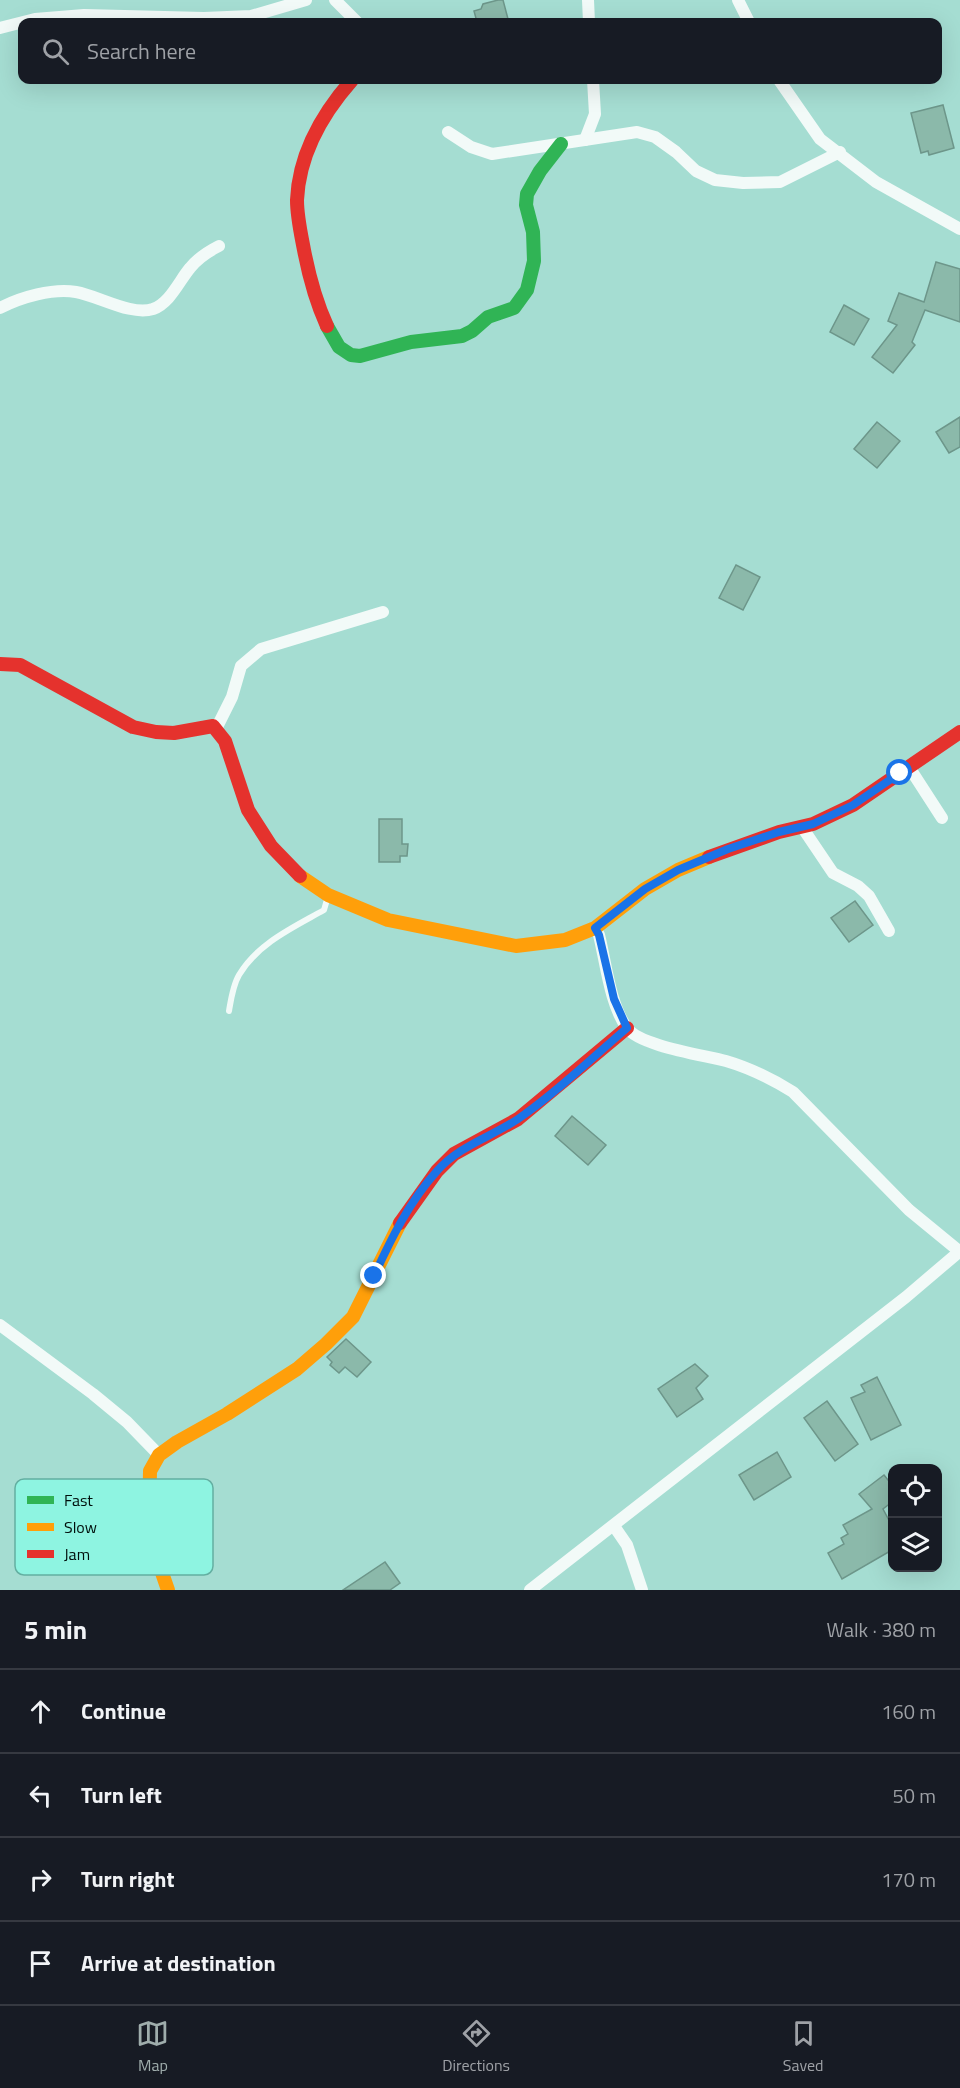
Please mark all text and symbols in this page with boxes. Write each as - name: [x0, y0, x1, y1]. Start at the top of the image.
- search box: [18, 18, 942, 84]
- text: Search here: [87, 34, 196, 68]
- icon: search: [39, 35, 72, 68]
- route start: [886, 759, 912, 785]
- route end: [360, 1262, 386, 1288]
- map controls: [888, 1464, 942, 1572]
- button: locate: [888, 1464, 942, 1518]
- legend: [15, 1479, 213, 1575]
- text: Fast: [64, 1488, 93, 1512]
- text: Slow: [64, 1515, 97, 1539]
- button: layers: [888, 1518, 942, 1572]
- text: Jam: [64, 1542, 90, 1566]
- text: 5 min: [24, 1610, 87, 1649]
- text: Walk · 380 m: [827, 1614, 936, 1645]
- text: Continue: [81, 1694, 166, 1728]
- icon: ahead: [24, 1695, 57, 1728]
- text: 160 m: [881, 1696, 936, 1727]
- text: Turn left: [81, 1778, 162, 1812]
- icon: left: [24, 1779, 57, 1812]
- text: 50 m: [892, 1780, 936, 1811]
- text: Turn right: [81, 1862, 175, 1896]
- icon: right: [24, 1863, 57, 1896]
- text: 170 m: [881, 1864, 936, 1895]
- text: Arrive at destination: [81, 1946, 276, 1980]
- icon: arrive: [24, 1947, 57, 1980]
- tab: Map: [136, 2017, 169, 2077]
- tab: Directions: [442, 2017, 510, 2077]
- tab: Saved: [783, 2017, 824, 2077]

